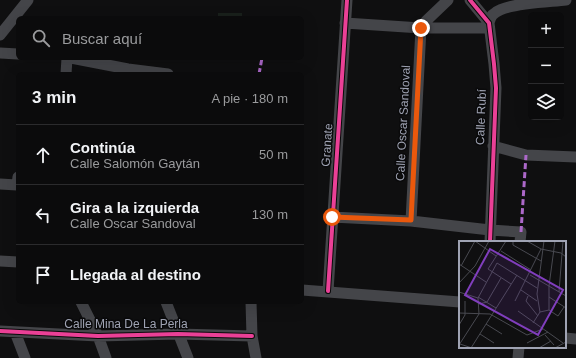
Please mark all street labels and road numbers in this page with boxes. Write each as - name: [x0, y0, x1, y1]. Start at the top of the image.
- street label: Calle Oscar Sandoval: [393, 65, 413, 181]
- street label: Calle Rubí: [473, 88, 489, 145]
- street label: Granate: [319, 123, 336, 167]
- street label: Calle Mina De La Perla: [64, 317, 188, 331]

